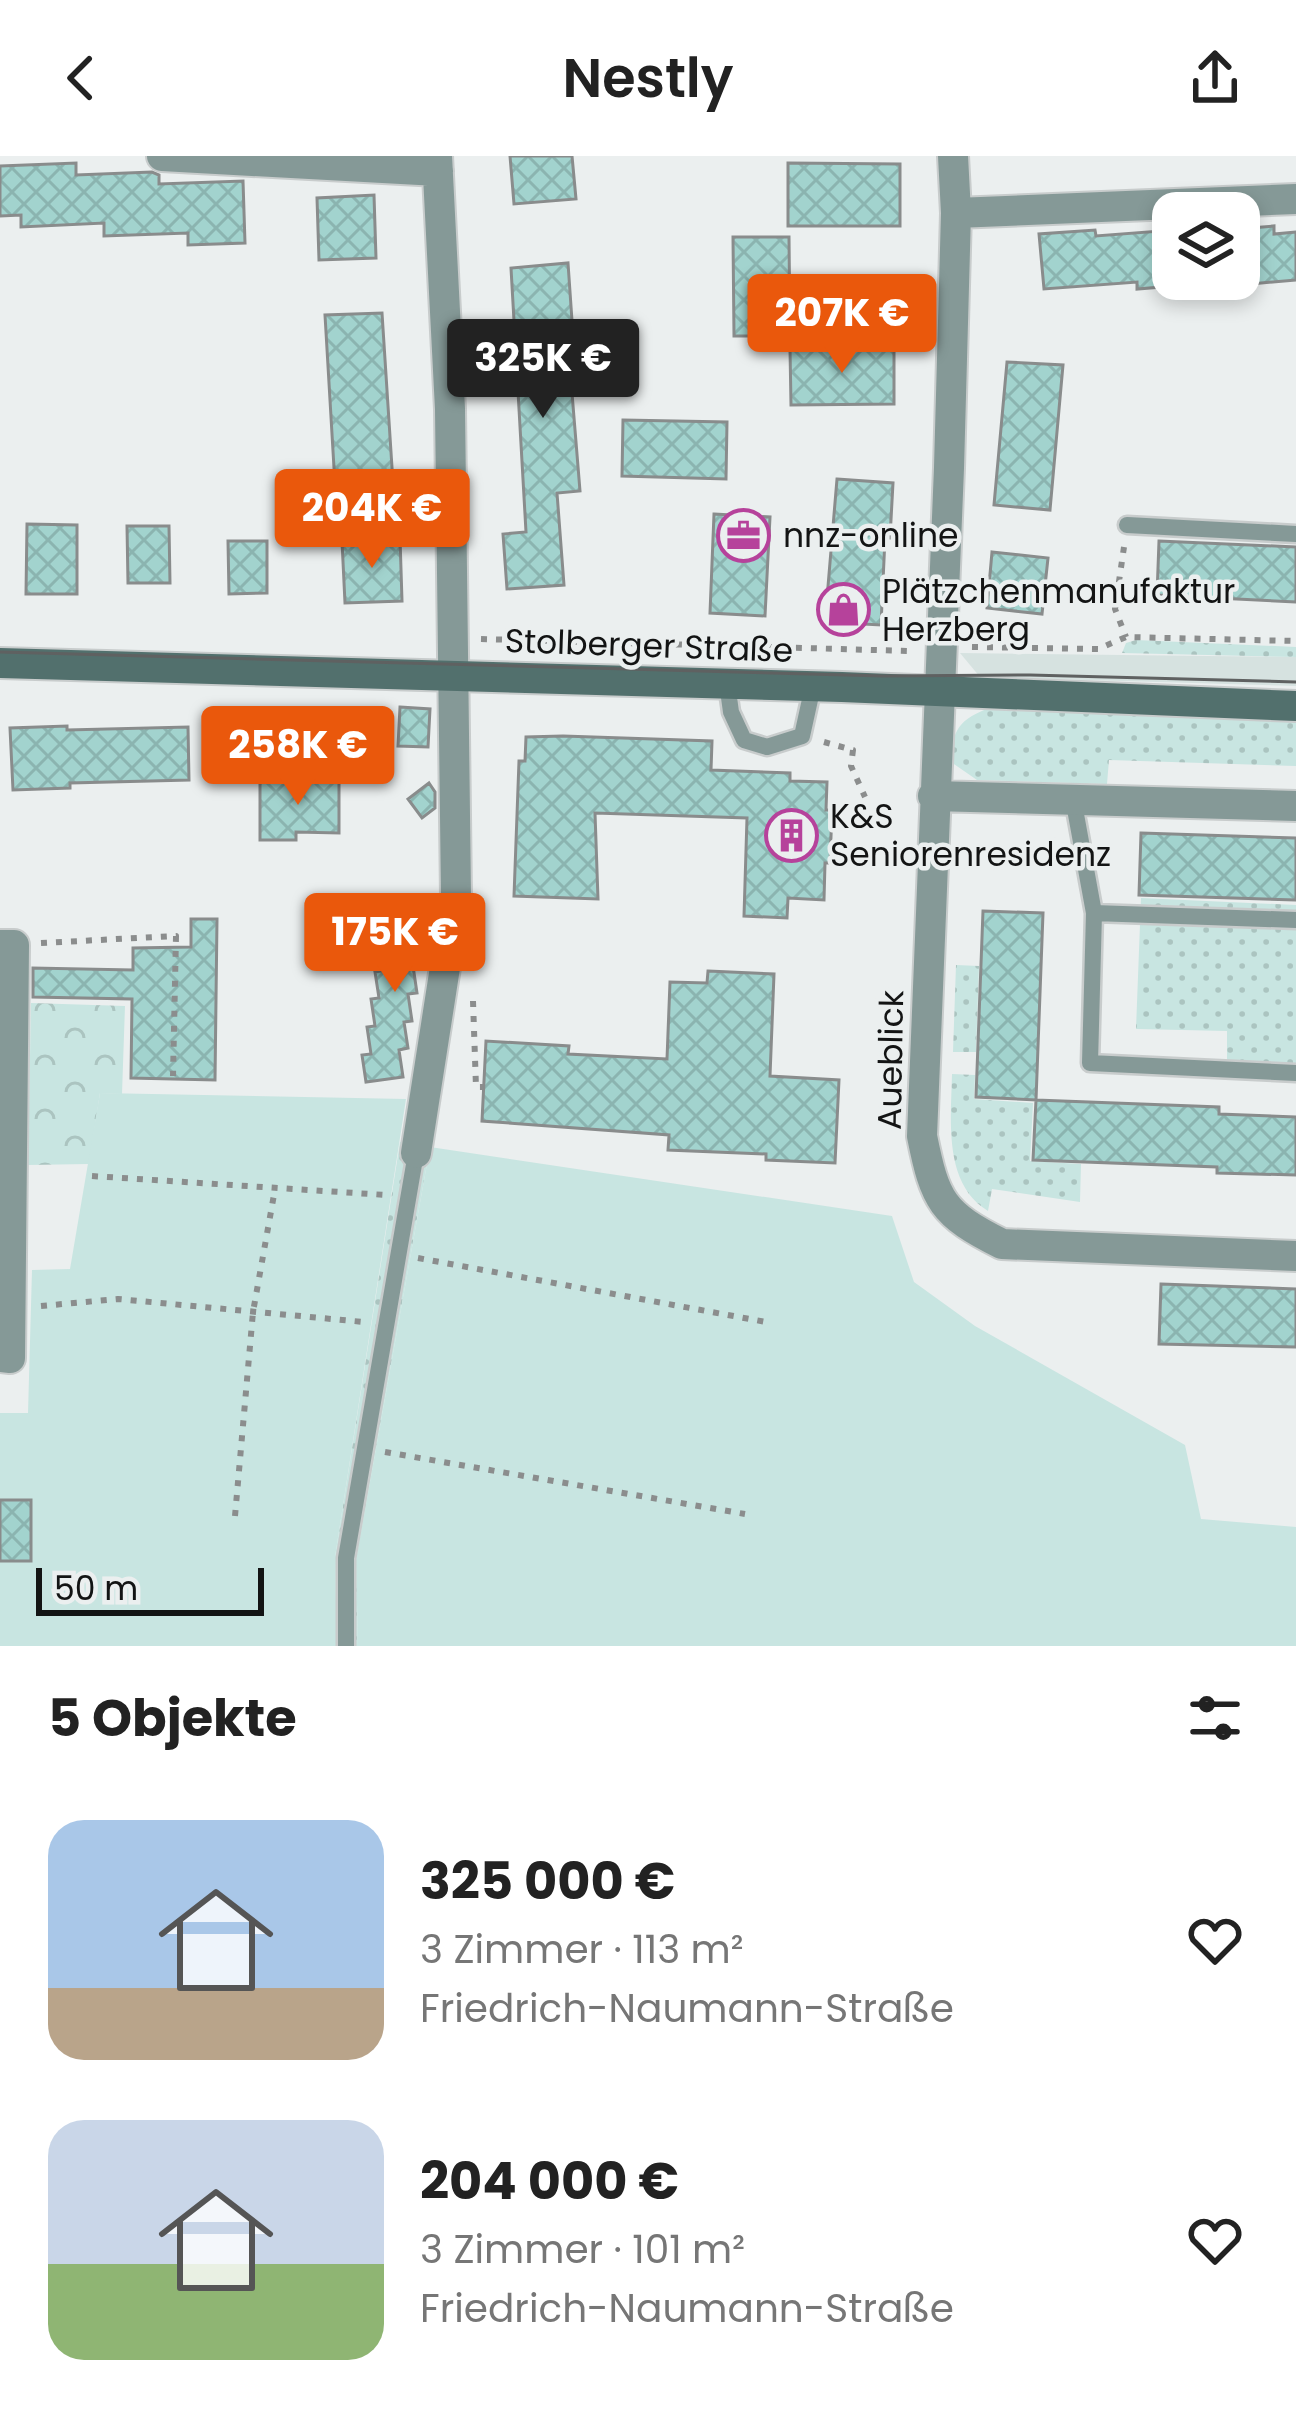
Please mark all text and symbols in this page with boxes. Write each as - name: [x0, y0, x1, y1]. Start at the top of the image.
- text: Nestly: [562, 40, 734, 116]
- icon: back: [48, 45, 114, 111]
- icon: share: [1182, 45, 1248, 111]
- map controls: [1152, 192, 1260, 300]
- button: layers: [1152, 192, 1260, 300]
- pin: 207K €: [744, 274, 940, 376]
- text: 207K €: [774, 285, 910, 340]
- pin: 325K €: [445, 319, 641, 421]
- text: 325K €: [474, 330, 612, 385]
- pin: 204K €: [274, 469, 470, 571]
- text: 204K €: [302, 480, 442, 535]
- office icon: nnz-online: [716, 507, 772, 563]
- place label: nnz-online: [783, 512, 959, 559]
- place label: Plätzchenmanufaktur Herzberg: [882, 568, 1235, 653]
- shop icon: Plätzchenmanufaktur Herzberg: [815, 582, 871, 638]
- street label: Stolberger Straße: [504, 617, 794, 674]
- pin: 258K €: [200, 706, 396, 808]
- text: 258K €: [228, 717, 368, 772]
- place label: K&S Seniorenresidenz: [830, 793, 1111, 878]
- building icon: K&S Seniorenresidenz: [763, 807, 819, 863]
- pin: 175K €: [297, 893, 493, 995]
- text: 175K €: [331, 904, 459, 959]
- street label: Aueblick: [866, 990, 915, 1130]
- scale bar: [36, 1562, 264, 1615]
- text: 50 m: [54, 1565, 138, 1612]
- text: 5 Objekte: [48, 1682, 297, 1754]
- icon: filters: [1182, 1685, 1248, 1751]
- text: 325 000 €: [420, 1845, 675, 1917]
- icon: home: [144, 1868, 288, 2012]
- icon: heart: [1182, 1907, 1248, 1973]
- text: 3 Zimmer · 113 m²: [420, 1922, 744, 1977]
- text: Friedrich-Naumann-Straße: [420, 1981, 954, 2036]
- text: 204 000 €: [420, 2145, 679, 2217]
- icon: home: [144, 2168, 288, 2312]
- icon: heart: [1182, 2207, 1248, 2273]
- text: 3 Zimmer · 101 m²: [420, 2222, 745, 2277]
- text: Friedrich-Naumann-Straße: [420, 2281, 954, 2336]

